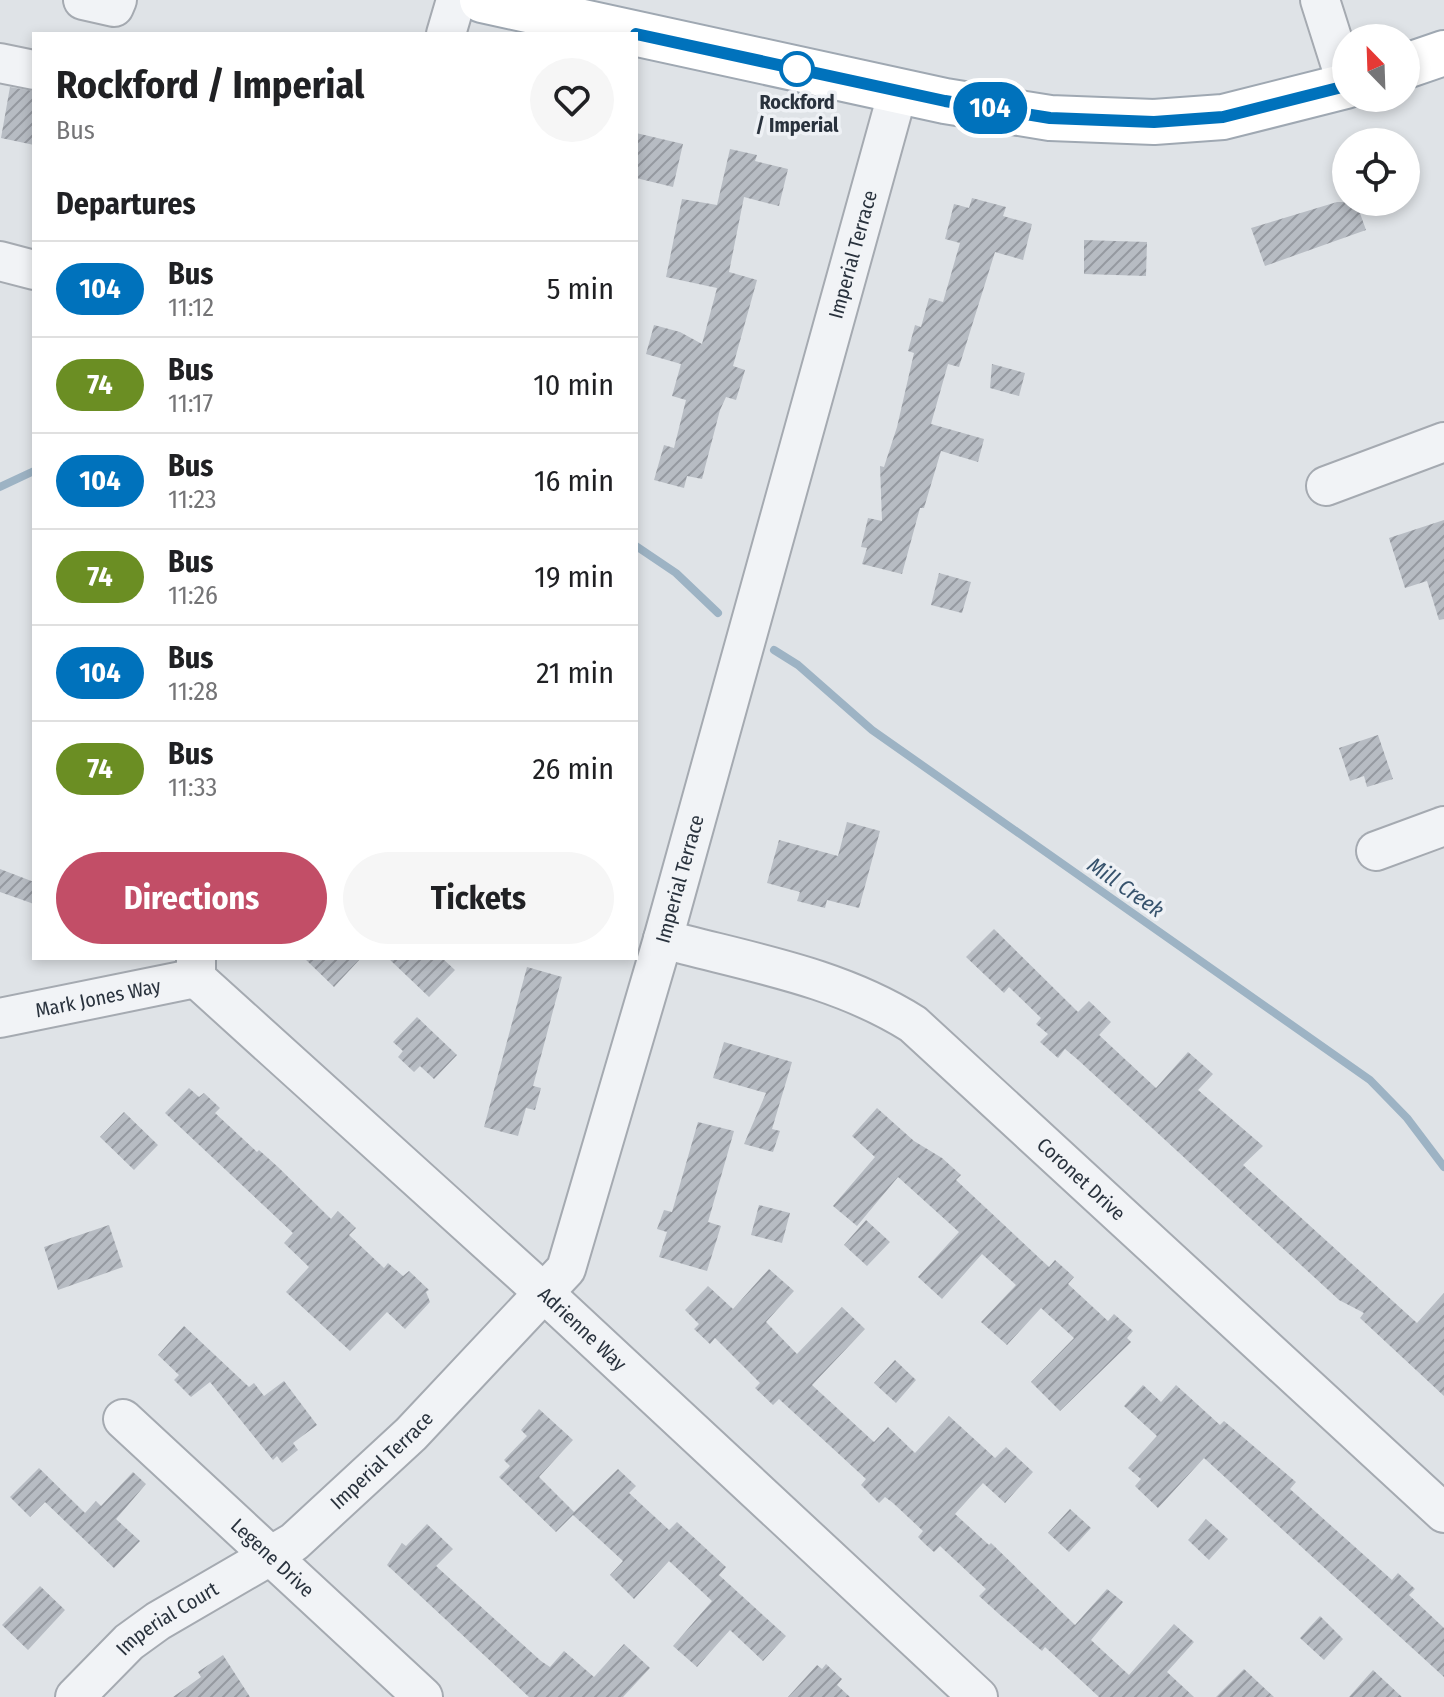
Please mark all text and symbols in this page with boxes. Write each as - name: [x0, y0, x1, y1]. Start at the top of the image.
- north arrow: [1332, 24, 1420, 112]
- map controls: [1332, 24, 1420, 216]
- marker: Rockford / Imperial: [780, 52, 814, 86]
- button: heart: [530, 58, 614, 142]
- text: Rockford / Imperial: [56, 62, 364, 108]
- line badge: 104: [944, 82, 1036, 134]
- place label: Rockford / Imperial: [756, 90, 839, 137]
- text: 104: [969, 91, 1011, 124]
- text: Bus: [56, 115, 95, 146]
- button: locate: [1332, 128, 1420, 216]
- text: Departures: [56, 186, 196, 222]
- street label: Imperial Terrace: [823, 188, 882, 321]
- text: Bus: [168, 256, 213, 292]
- text: 5 min: [547, 271, 614, 307]
- text: 104: [79, 272, 121, 305]
- text: 11:12: [168, 292, 214, 323]
- text: Bus: [168, 352, 213, 388]
- text: 10 min: [533, 367, 614, 403]
- text: 74: [87, 368, 113, 401]
- text: 11:17: [168, 388, 213, 419]
- text: Bus: [168, 448, 213, 484]
- text: 16 min: [534, 463, 614, 499]
- text: 104: [79, 464, 121, 497]
- text: 11:23: [168, 484, 217, 515]
- text: Bus: [168, 544, 213, 580]
- text: 19 min: [534, 559, 614, 595]
- text: 74: [87, 560, 113, 593]
- text: 11:26: [168, 580, 218, 611]
- text: Bus: [168, 640, 213, 676]
- text: 21 min: [536, 655, 614, 691]
- text: 104: [79, 656, 121, 689]
- text: 11:28: [168, 676, 218, 707]
- text: Bus: [168, 736, 213, 772]
- text: 26 min: [532, 751, 614, 787]
- text: 74: [87, 752, 113, 785]
- text: 11:33: [168, 772, 217, 803]
- street label: Imperial Terrace: [650, 812, 709, 946]
- water label: Mill Creek: [1082, 851, 1169, 924]
- button: Directions: [56, 852, 327, 944]
- button: Tickets: [343, 852, 614, 944]
- street label: Mark Jones Way: [33, 973, 163, 1023]
- street label: Coronet Drive: [1032, 1132, 1130, 1226]
- street label: Adrienne Way: [533, 1282, 632, 1376]
- street label: Imperial Terrace: [325, 1406, 438, 1514]
- street label: Legene Drive: [226, 1513, 319, 1602]
- street label: Imperial Court: [111, 1576, 223, 1660]

